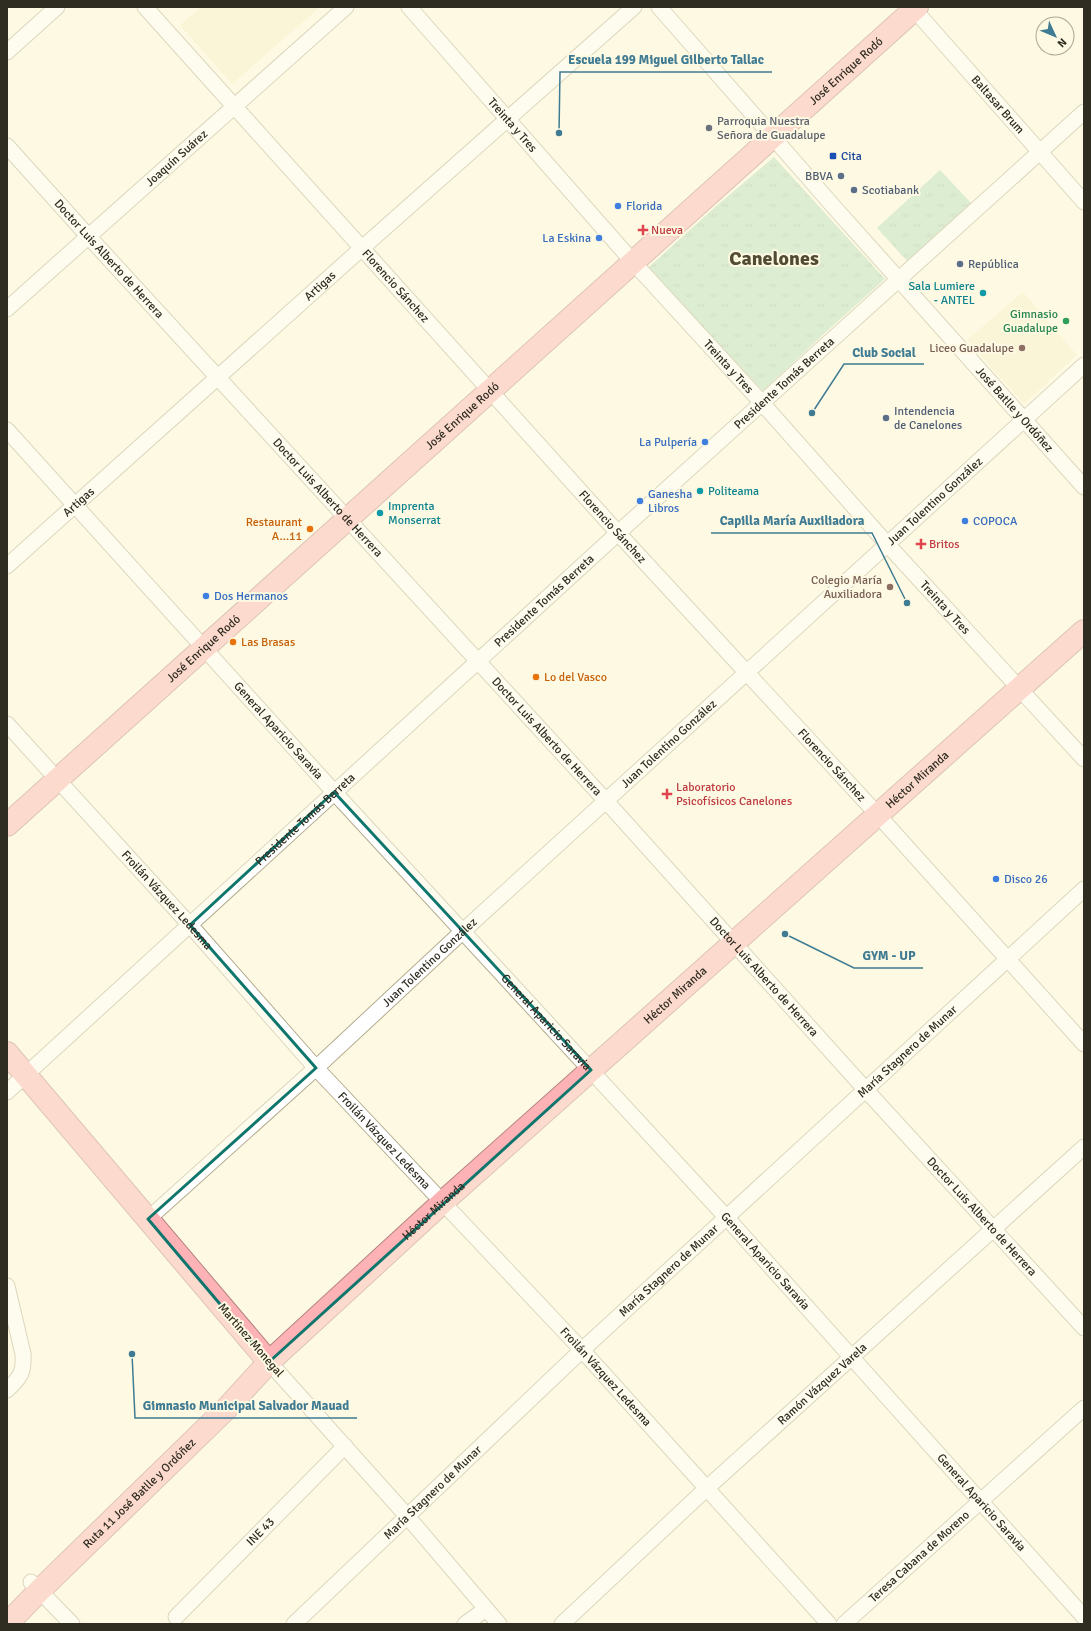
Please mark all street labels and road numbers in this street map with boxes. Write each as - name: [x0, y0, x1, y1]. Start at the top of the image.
- street label: José Enrique Rodó: [806, 34, 886, 108]
- street label: Baltasar Brum: [968, 72, 1027, 137]
- street label: Treinta y Tres: [484, 95, 540, 156]
- street label: Joaquín Suárez: [143, 127, 211, 190]
- street label: Doctor Luis Alberto de Herrera: [51, 196, 167, 322]
- street label: Florencio Sánchez: [359, 246, 432, 326]
- street label: Artigas: [301, 268, 339, 304]
- street label: Presidente Tomás Berreta: [731, 334, 838, 432]
- street label: Treinta y Tres: [700, 337, 756, 397]
- street label: José Batlle y Ordóñez: [972, 364, 1056, 456]
- street label: José Enrique Rodó: [422, 379, 503, 453]
- street label: Doctor Luis Alberto de Herrera: [269, 435, 386, 560]
- street label: Juan Tolentino González: [884, 454, 986, 549]
- street label: Artigas: [60, 484, 98, 520]
- street label: Florencio Sánchez: [575, 487, 649, 567]
- street label: Presidente Tomás Berreta: [491, 552, 597, 650]
- street label: Treinta y Tres: [916, 578, 973, 638]
- street label: José Enrique Rodó: [164, 612, 244, 686]
- street label: Doctor Luis Alberto de Herrera: [488, 674, 605, 799]
- street label: General Aparicio Saravia: [230, 679, 326, 783]
- street label: Juan Tolentino González: [618, 697, 720, 791]
- street label: Florencio Sánchez: [794, 726, 869, 805]
- street label: Héctor Miranda: [883, 748, 952, 812]
- street label: Presidente Tomás Berreta: [252, 770, 358, 869]
- street label: Froilán Vázquez Ledesma: [118, 848, 215, 953]
- street label: Doctor Luis Alberto de Herrera: [706, 914, 821, 1040]
- street label: Juan Tolentino González: [379, 915, 480, 1010]
- street label: Héctor Miranda: [641, 963, 710, 1028]
- street label: General Aparicio Saravia: [498, 971, 594, 1074]
- street label: María Stagnero de Munar: [855, 1002, 961, 1101]
- street label: Froilán Vázquez Ledesma: [334, 1089, 434, 1193]
- street label: Doctor Luis Alberto de Herrera: [923, 1154, 1040, 1279]
- street label: Héctor Miranda: [399, 1179, 468, 1244]
- street label: General Aparicio Saravia: [717, 1209, 813, 1313]
- street label: María Stagnero de Munar: [616, 1221, 722, 1320]
- street label: Martínez Monegal: [214, 1300, 287, 1381]
- street label: Froilán Vázquez Ledesma: [557, 1325, 654, 1430]
- street label: Ramón Vázquez Varela: [775, 1340, 870, 1429]
- street label: Ruta 11 José Batlle y Ordóñez: [80, 1435, 199, 1552]
- street label: María Stagnero de Munar: [381, 1442, 485, 1543]
- street label: General Aparicio Saravia: [933, 1451, 1029, 1555]
- street label: Teresa Cabana de Moreno: [866, 1508, 973, 1606]
- street label: INE 43: [243, 1515, 278, 1549]

